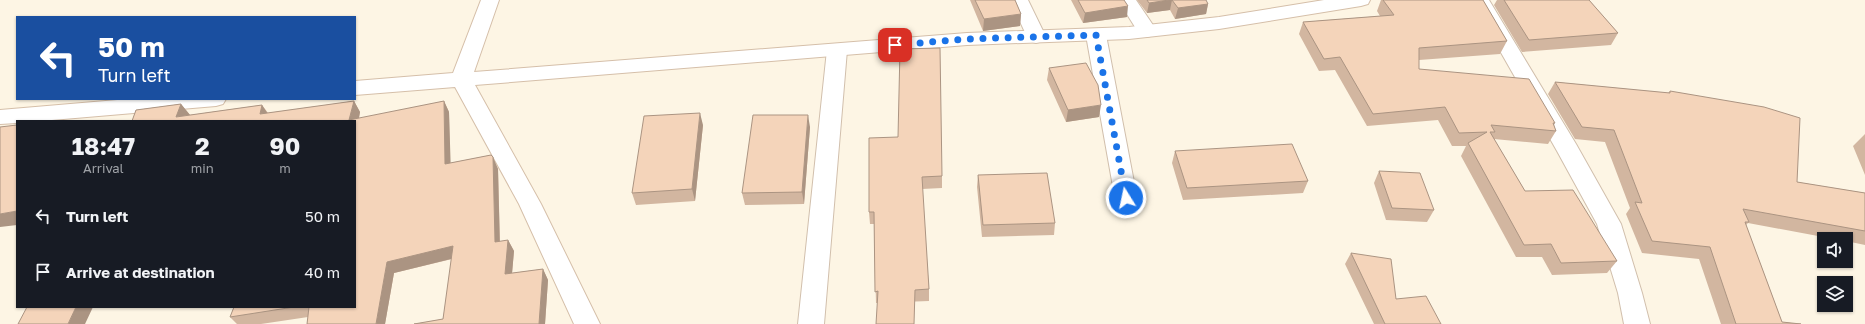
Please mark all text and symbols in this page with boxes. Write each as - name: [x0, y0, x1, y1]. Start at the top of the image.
- pin: [878, 28, 912, 62]
- text: 50 m: [98, 30, 165, 63]
- icon: left: [32, 32, 84, 84]
- icon: arrive: [884, 34, 906, 56]
- text: Turn left: [98, 64, 171, 86]
- text: 18:47: [72, 131, 135, 160]
- text: 2: [195, 131, 210, 160]
- text: 90: [269, 131, 300, 160]
- text: Arrival: [83, 160, 124, 176]
- text: min: [191, 160, 214, 176]
- text: m: [279, 160, 291, 176]
- position arrow: [1105, 177, 1147, 219]
- icon: left: [32, 205, 54, 227]
- text: Turn left: [66, 207, 128, 225]
- text: 50 m: [305, 207, 340, 225]
- map controls: [1817, 232, 1853, 312]
- button: sound: [1817, 232, 1853, 268]
- icon: arrive: [32, 261, 54, 283]
- text: Arrive at destination: [66, 263, 215, 281]
- text: 40 m: [305, 263, 340, 281]
- button: layers: [1817, 276, 1853, 312]

